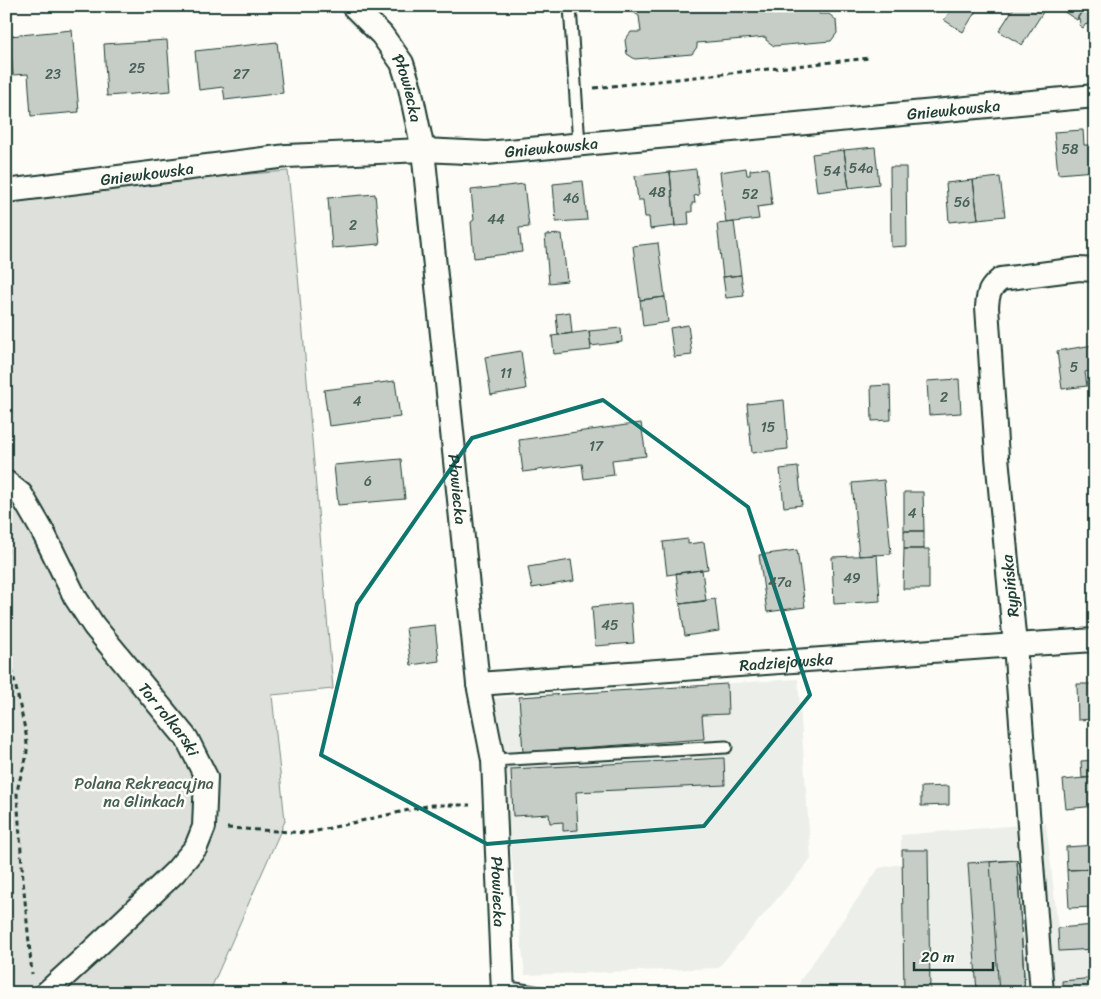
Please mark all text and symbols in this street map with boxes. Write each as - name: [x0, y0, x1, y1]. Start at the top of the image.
- street label: Płowiecka: [384, 47, 431, 125]
- house number: 25: [129, 56, 146, 81]
- house number: 23: [45, 62, 61, 87]
- house number: 27: [233, 62, 250, 87]
- street label: Gniewkowska: [906, 90, 1002, 128]
- street label: Gniewkowska: [503, 128, 599, 166]
- house number: 58: [1062, 137, 1079, 162]
- street label: Gniewkowska: [99, 153, 195, 194]
- house number: 54a: [849, 156, 873, 181]
- house number: 54: [823, 159, 841, 184]
- house number: 48: [648, 180, 666, 205]
- house number: 52: [742, 182, 758, 207]
- house number: 46: [563, 186, 579, 211]
- house number: 56: [954, 190, 970, 215]
- house number: 44: [487, 207, 505, 232]
- house number: 2: [349, 213, 357, 238]
- house number: 5: [1070, 355, 1079, 380]
- house number: 11: [500, 361, 512, 386]
- house number: 2: [940, 385, 948, 410]
- house number: 4: [353, 389, 362, 414]
- house number: 15: [761, 415, 776, 440]
- house number: 17: [589, 434, 604, 459]
- street label: Płowiecka: [440, 452, 476, 526]
- house number: 6: [364, 469, 372, 494]
- house number: 4: [908, 501, 917, 526]
- street label: Rypińska: [992, 552, 1028, 619]
- house number: 49: [843, 566, 861, 591]
- house number: 47a: [768, 570, 792, 595]
- house number: 45: [601, 613, 619, 638]
- street label: Radziejowska: [738, 644, 835, 679]
- street label: Tor rolkarski: [131, 675, 208, 762]
- park label: Polana Rekreacyjna na Glinkach: [74, 769, 214, 816]
- street label: Płowiecka: [483, 856, 515, 928]
- scale bar: [914, 939, 992, 971]
- text: 20 m: [921, 944, 955, 970]

